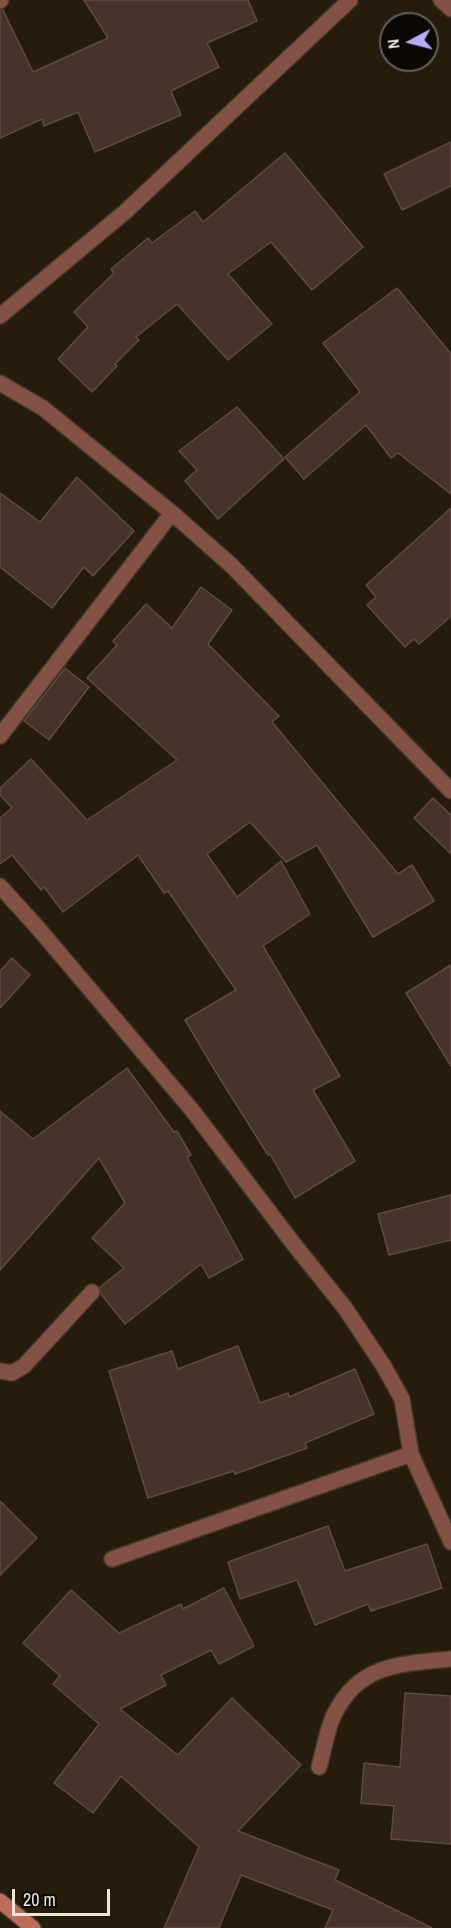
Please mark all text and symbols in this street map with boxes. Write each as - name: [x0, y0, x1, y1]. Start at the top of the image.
- north arrow: [379, 12, 439, 72]
- text: N: [382, 38, 405, 50]
- scale bar: [15, 1877, 112, 1915]
- text: 20 m: [23, 1887, 56, 1912]

